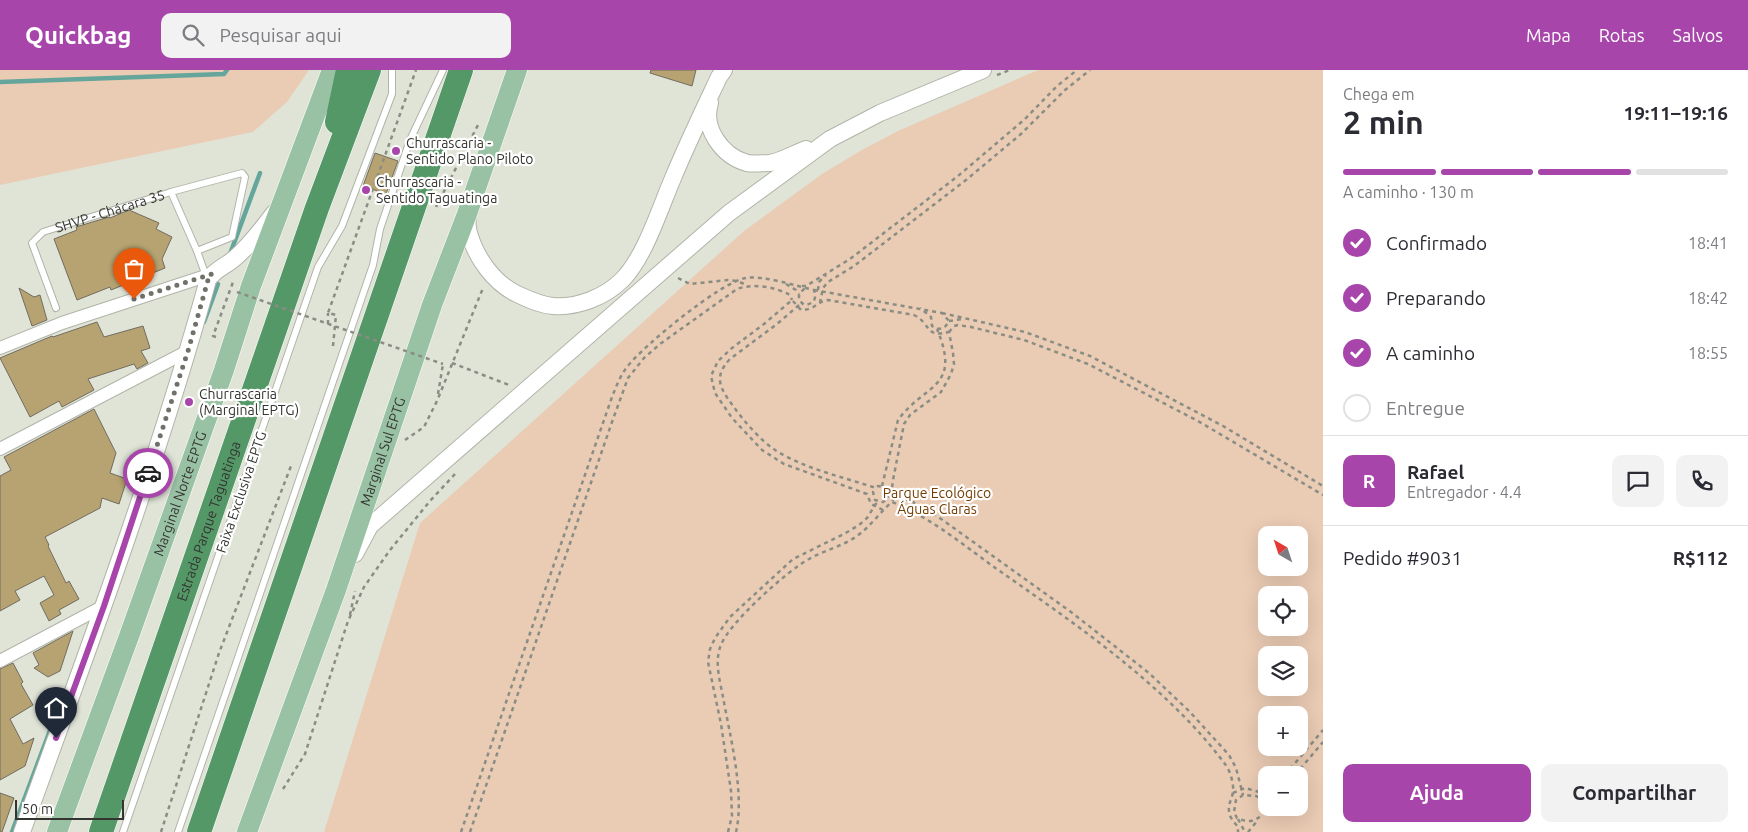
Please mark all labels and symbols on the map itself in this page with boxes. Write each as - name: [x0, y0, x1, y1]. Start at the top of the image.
- place label: Churrascaria - Sentido Plano Piloto: [406, 135, 534, 167]
- marker: Churrascaria - Sentido Plano Piloto: [390, 145, 402, 157]
- place label: Churrascaria - Sentido Taguatinga: [376, 174, 497, 206]
- marker: Churrascaria - Sentido Taguatinga: [360, 184, 372, 196]
- street label: SHVP - Chácara 35: [53, 186, 167, 236]
- pin: [113, 248, 155, 299]
- place label: Churrascaria (Marginal EPTG): [199, 386, 299, 418]
- street label: Marginal Sul EPTG: [357, 395, 408, 508]
- marker: Churrascaria (Marginal EPTG): [183, 396, 195, 408]
- street label: Marginal Norte EPTG: [150, 429, 209, 558]
- street label: Faixa Exclusiva EPTG: [213, 429, 269, 555]
- street label: Estrada Parque Taguatinga: [174, 439, 244, 603]
- courier: [123, 448, 173, 498]
- park label: Parque Ecológico Águas Claras: [883, 485, 991, 517]
- north arrow: [1258, 526, 1308, 576]
- pin: [35, 687, 77, 738]
- scale bar: [15, 797, 124, 820]

